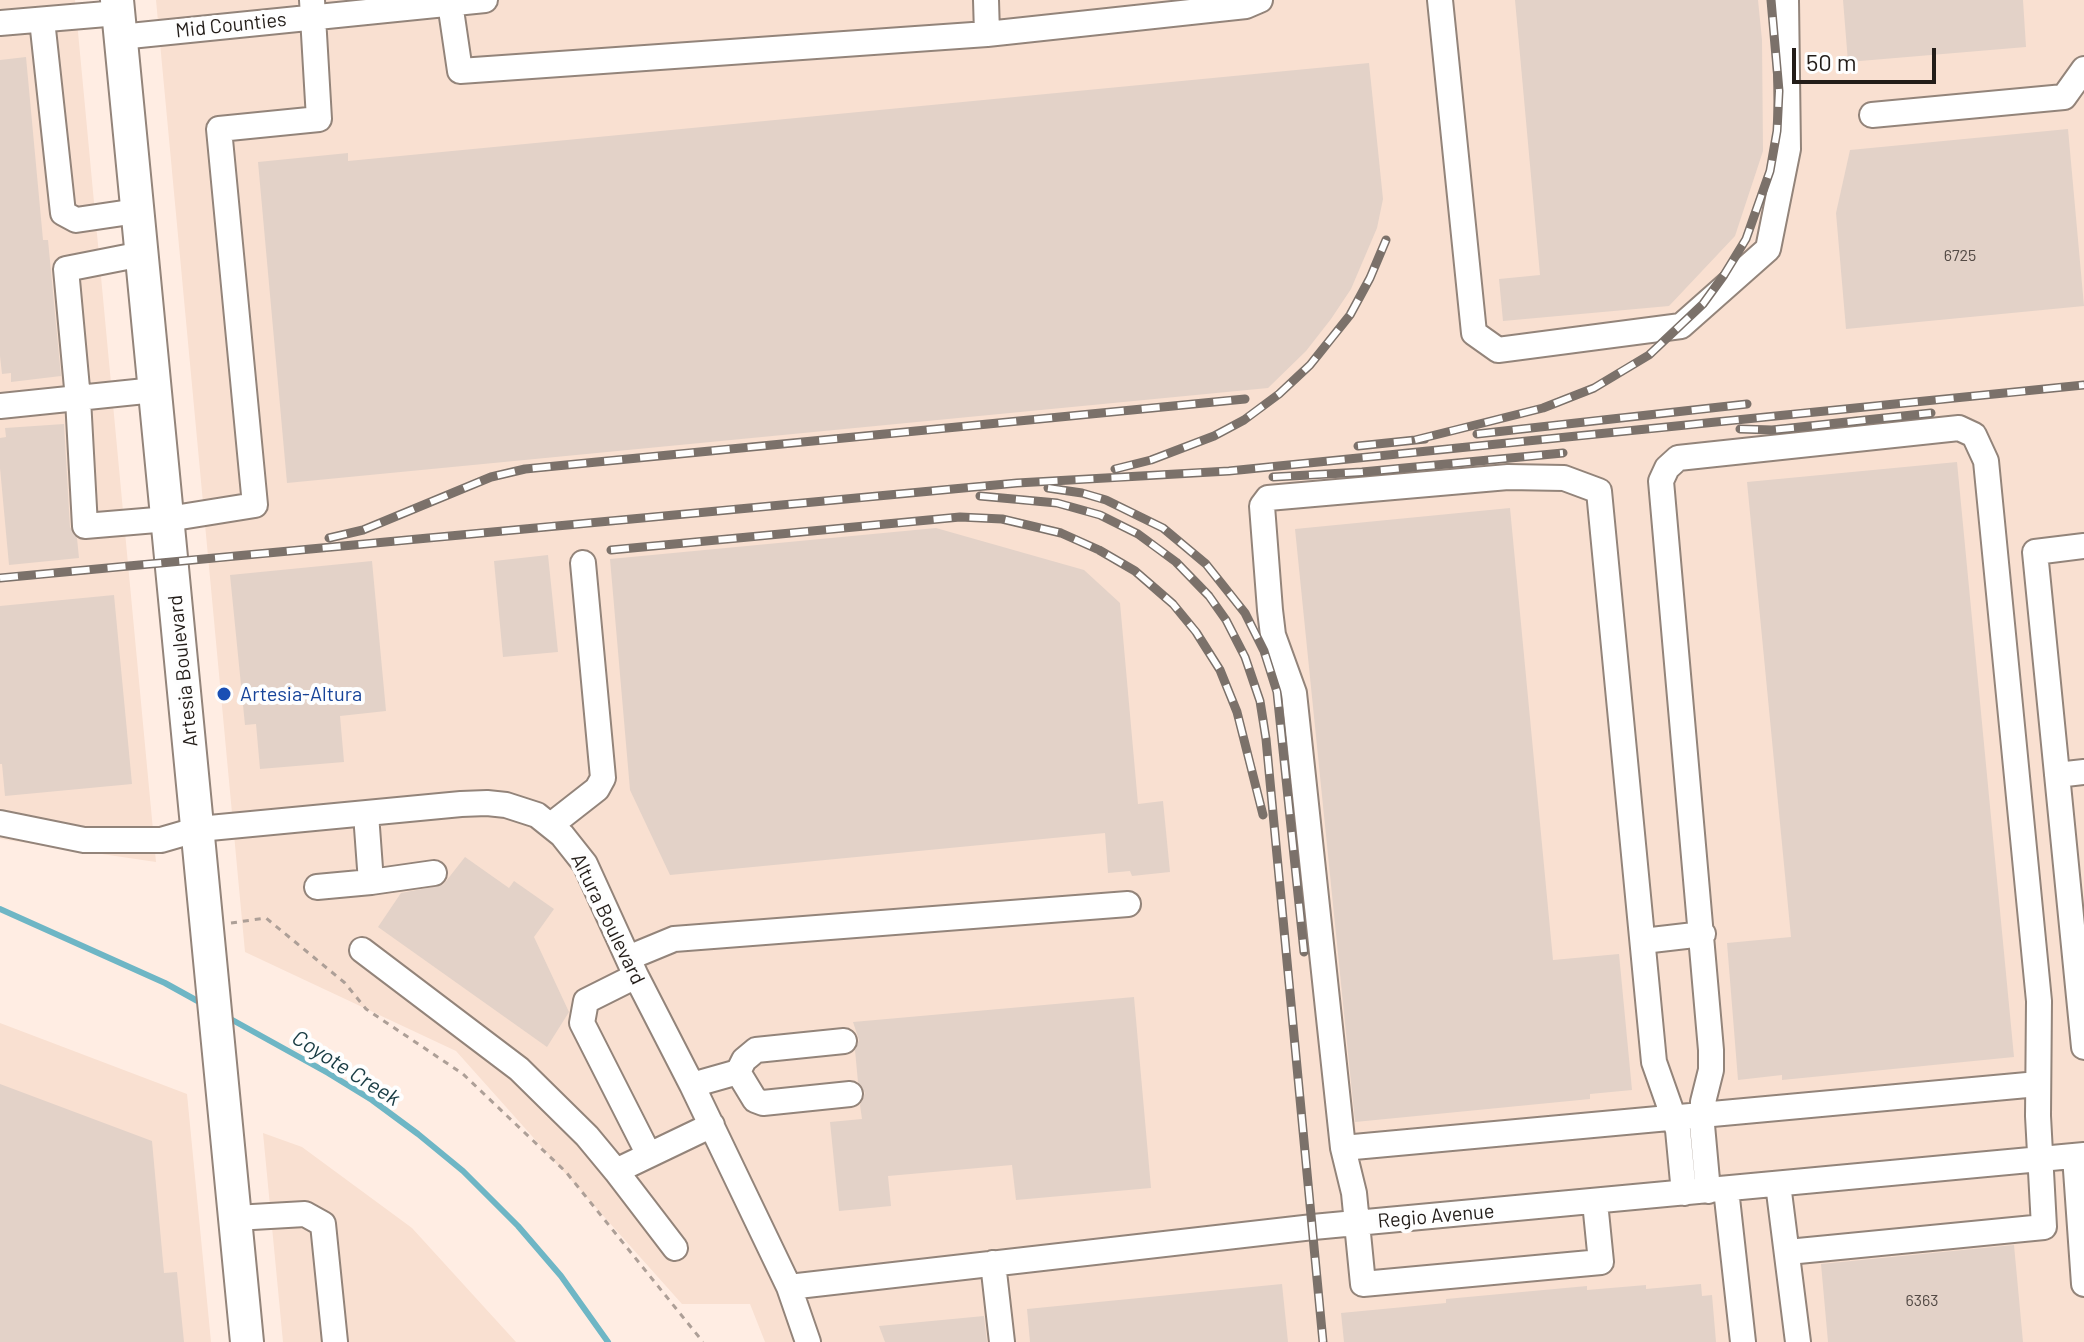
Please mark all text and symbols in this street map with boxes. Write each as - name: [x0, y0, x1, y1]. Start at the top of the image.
- street label: Mid Counties: [174, 7, 288, 43]
- scale bar: [1796, 32, 1940, 82]
- text: 50 m: [1806, 47, 1857, 76]
- house number: 6725: [1944, 246, 1976, 266]
- street label: Artesia Boulevard: [163, 594, 203, 748]
- place label: Artesia-Altura: [240, 682, 362, 706]
- marker: Artesia-Altura: [215, 685, 233, 703]
- street label: Altura Boulevard: [566, 849, 650, 989]
- water label: Coyote Creek: [287, 1024, 405, 1112]
- street label: Regio Avenue: [1377, 1199, 1495, 1233]
- house number: 6363: [1906, 1291, 1938, 1311]

